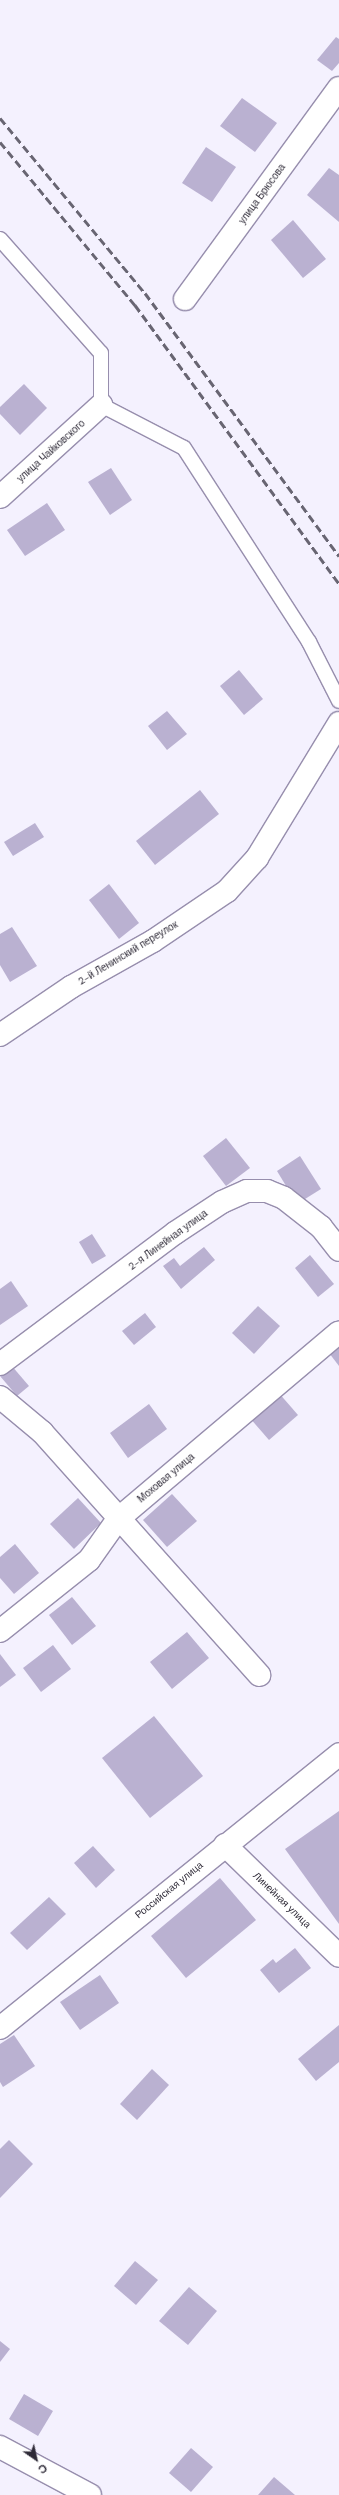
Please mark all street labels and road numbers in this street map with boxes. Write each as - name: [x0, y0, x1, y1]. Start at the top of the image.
- street label: улица Брюсова: [236, 162, 288, 226]
- street label: улица Чайковского: [15, 417, 87, 485]
- street label: 2-й Ленинский переулок: [76, 918, 180, 988]
- street label: 2-я Линейная улица: [126, 1207, 210, 1273]
- street label: Моховая улица: [135, 1451, 197, 1505]
- street label: Российская улица: [133, 1859, 205, 1921]
- street label: Линейная улица: [251, 1869, 313, 1931]

